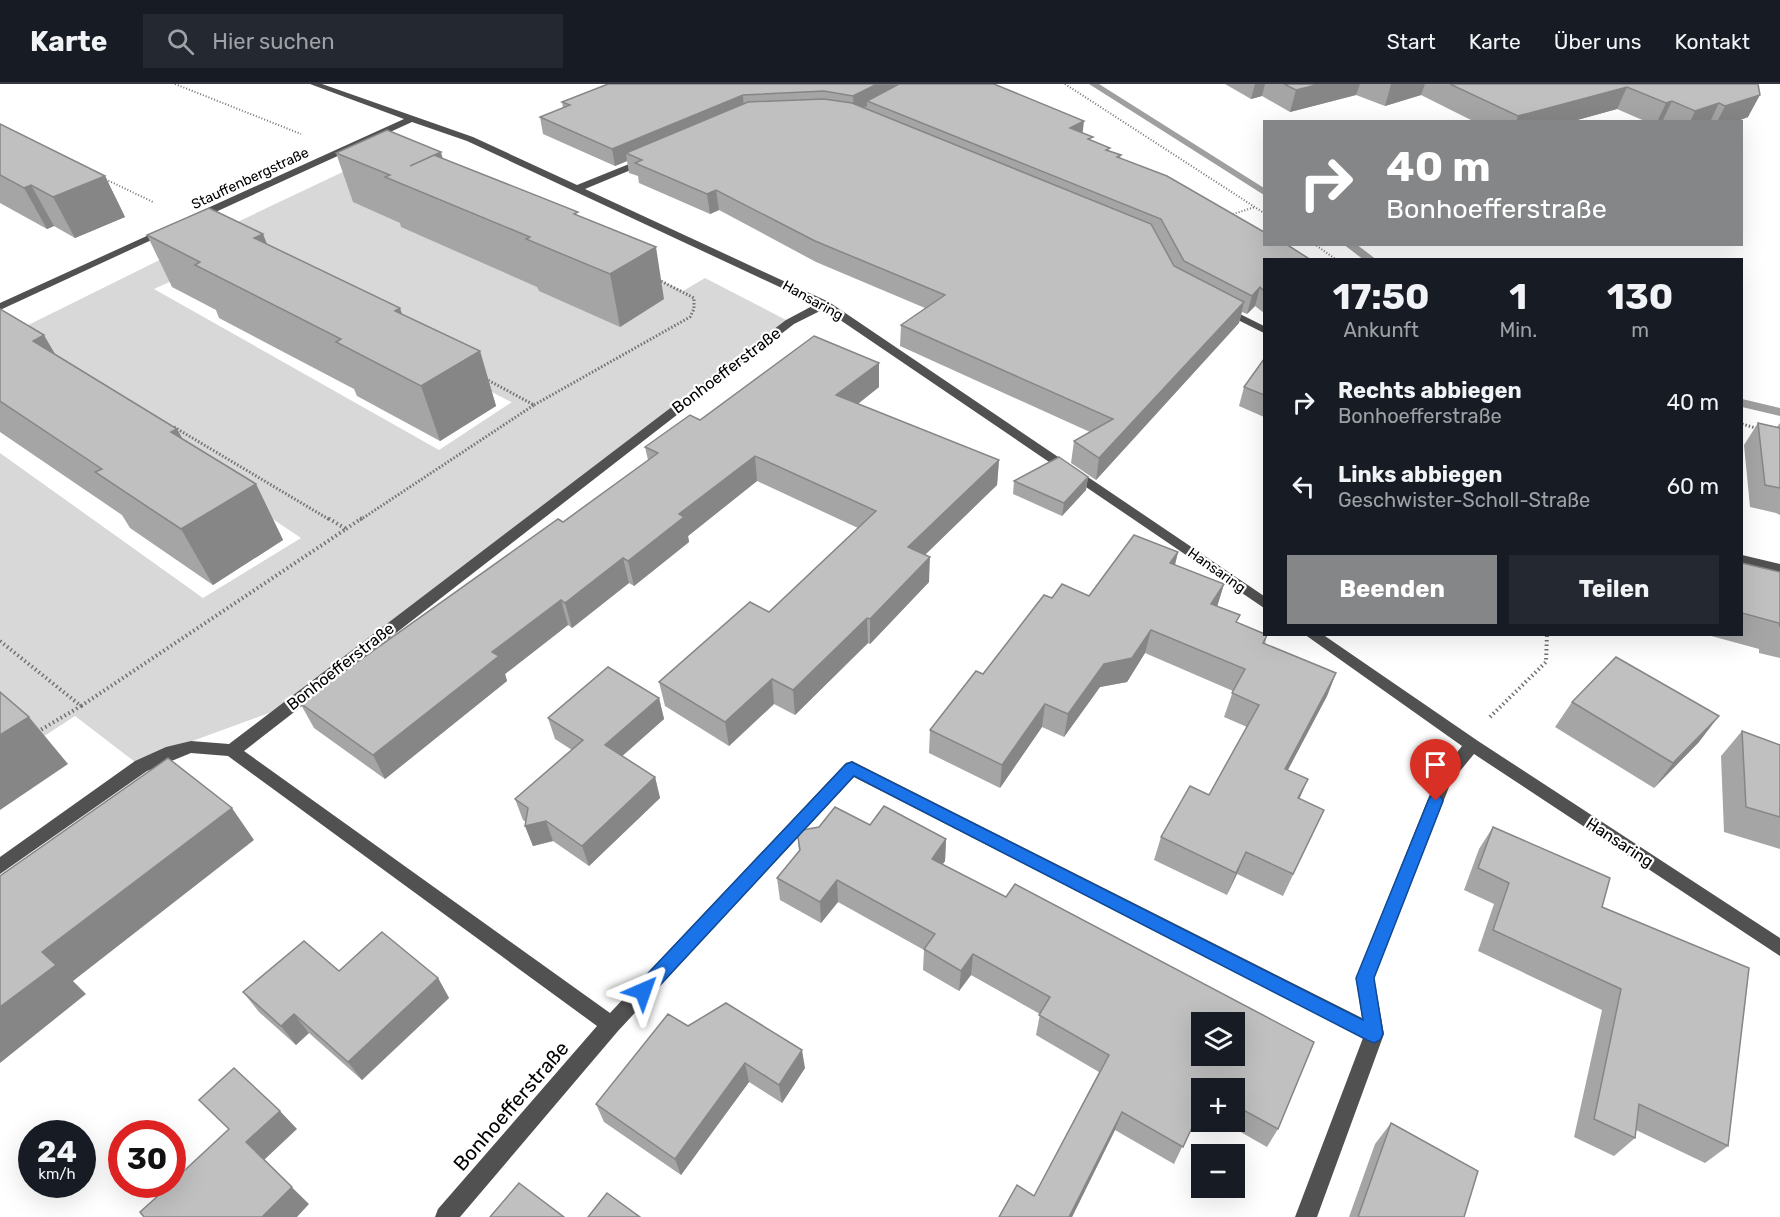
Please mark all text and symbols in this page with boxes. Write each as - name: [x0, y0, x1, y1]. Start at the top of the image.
- search box: [143, 14, 563, 68]
- text: Karte: [30, 25, 107, 58]
- icon: search: [164, 25, 197, 58]
- text: Hier suchen: [212, 28, 335, 55]
- text: Start: [1387, 29, 1436, 54]
- text: Karte: [1469, 29, 1521, 54]
- text: Über uns: [1554, 29, 1642, 54]
- text: Kontakt: [1675, 29, 1750, 54]
- text: 40 m: [1386, 142, 1491, 192]
- street label: Stauffenbergstraße: [189, 144, 312, 213]
- icon: right: [1287, 144, 1365, 222]
- text: Bonhoefferstraße: [1386, 193, 1607, 225]
- text: 17:50: [1333, 275, 1430, 318]
- text: 1: [1509, 275, 1527, 318]
- text: 130: [1607, 275, 1673, 318]
- street label: Hansaring: [779, 277, 846, 324]
- text: Ankunft: [1344, 318, 1419, 342]
- text: Min.: [1499, 318, 1537, 342]
- text: m: [1631, 318, 1649, 342]
- street label: Bonhoefferstraße: [668, 323, 784, 417]
- text: Rechts abbiegen: [1338, 377, 1522, 404]
- icon: right: [1287, 386, 1320, 419]
- text: 40 m: [1666, 389, 1719, 416]
- text: Bonhoefferstraße: [1338, 404, 1502, 428]
- text: Links abbiegen: [1338, 461, 1502, 488]
- icon: left: [1287, 470, 1320, 503]
- text: 60 m: [1667, 473, 1719, 500]
- text: Geschwister-Scholl-Straße: [1338, 488, 1590, 512]
- street label: Hansaring: [1185, 544, 1249, 596]
- button: Beenden: [1287, 555, 1497, 624]
- button: Teilen: [1509, 555, 1719, 624]
- street label: Bonhoefferstraße: [283, 619, 398, 714]
- pin: [1410, 739, 1461, 801]
- icon: arrive: [1419, 748, 1452, 781]
- street label: Hansaring: [1583, 814, 1657, 871]
- position arrow: [611, 959, 675, 1023]
- map controls: [1191, 1012, 1245, 1198]
- button: layers: [1191, 1012, 1245, 1066]
- street label: Bonhoefferstraße: [448, 1036, 574, 1176]
- button: +: [1191, 1078, 1245, 1132]
- speed limit sign: 30: [108, 1120, 186, 1198]
- text: 24: [37, 1134, 77, 1170]
- button: −: [1191, 1144, 1245, 1198]
- text: km/h: [38, 1165, 76, 1183]

